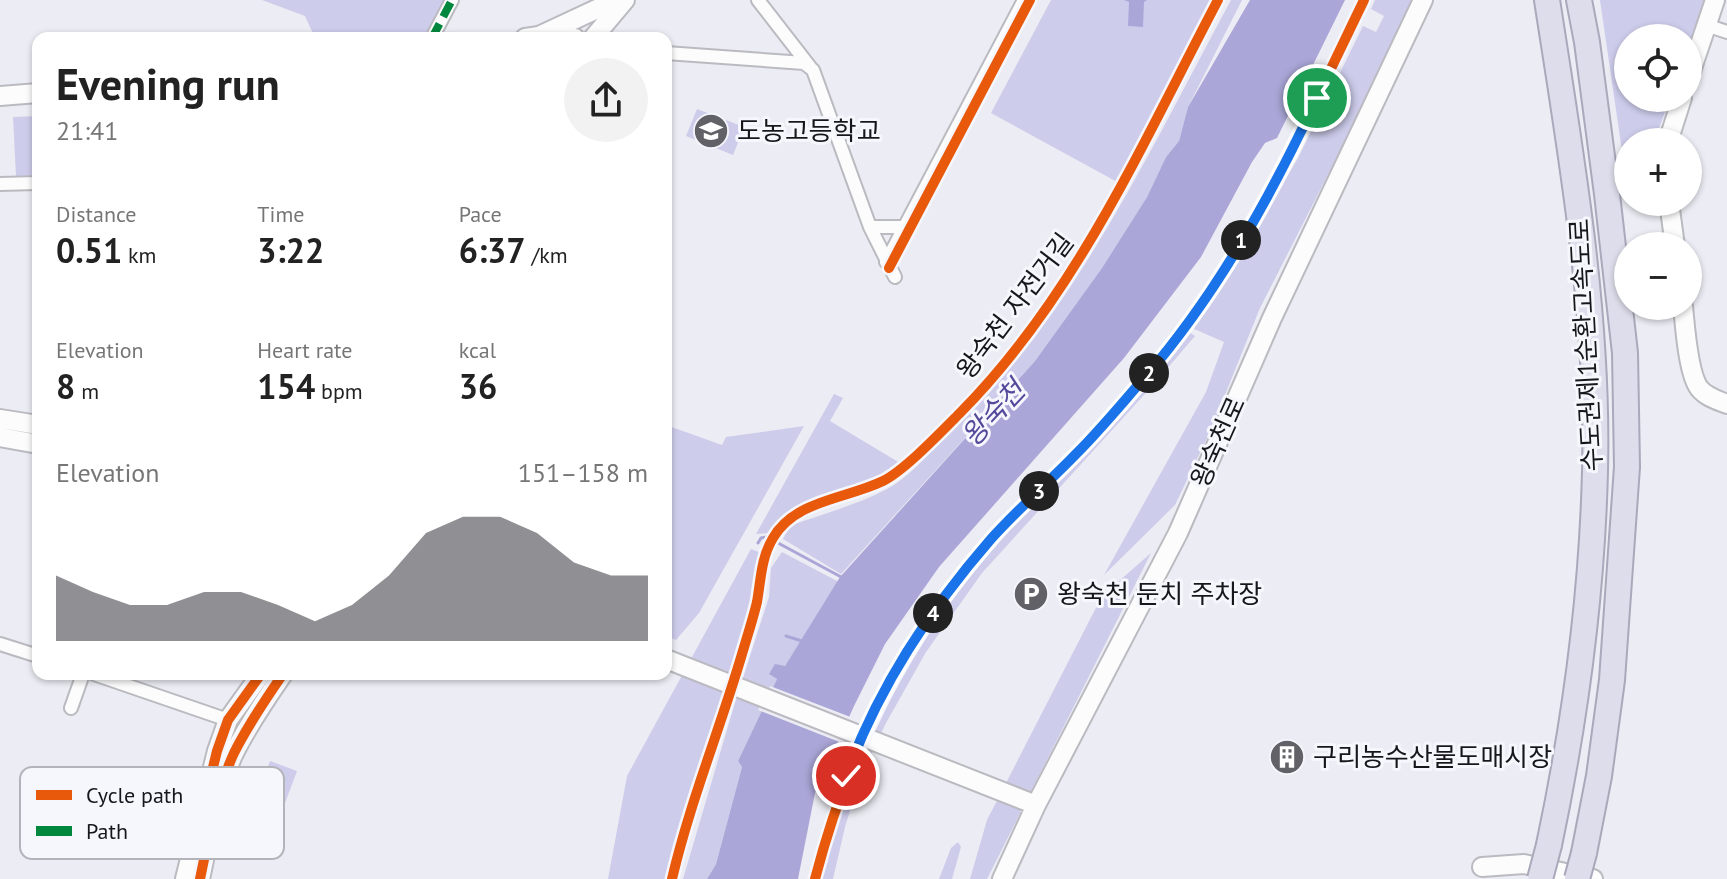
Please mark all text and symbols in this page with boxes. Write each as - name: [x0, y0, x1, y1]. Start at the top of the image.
- map controls: [1614, 24, 1702, 320]
- button: locate: [1614, 24, 1702, 112]
- text: Evening run: [56, 55, 280, 112]
- button: share: [564, 58, 648, 142]
- pin: [1283, 64, 1351, 132]
- icon: arrive: [1295, 76, 1339, 120]
- school or university icon: 도농고등학교: [692, 112, 730, 150]
- text: 21:41: [56, 114, 118, 147]
- place label: 도농고등학교: [737, 114, 881, 147]
- button: +: [1614, 128, 1702, 216]
- text: Distance: [56, 200, 137, 228]
- text: Time: [257, 200, 304, 228]
- text: Pace: [459, 200, 502, 228]
- street label: 수도권제1순환고속도로: [1562, 218, 1609, 472]
- pin: 1: [1221, 220, 1261, 260]
- street label: 왕숙천 자전거길: [949, 226, 1080, 385]
- text: 1: [1235, 226, 1247, 254]
- text: 0.51: [56, 228, 122, 272]
- text: 3:22: [257, 228, 324, 272]
- text: 6:37: [459, 228, 526, 272]
- button: −: [1614, 232, 1702, 320]
- text: km: [122, 241, 156, 269]
- text: /km: [526, 241, 568, 269]
- text: Elevation: [56, 336, 144, 364]
- text: Heart rate: [257, 336, 352, 364]
- text: kcal: [459, 336, 496, 364]
- pin: 2: [1129, 353, 1169, 393]
- text: 2: [1143, 359, 1155, 387]
- text: 8: [56, 364, 75, 408]
- text: 154: [257, 364, 315, 408]
- text: 36: [459, 364, 497, 408]
- water label: 왕숙천: [953, 369, 1035, 454]
- text: m: [75, 377, 99, 405]
- text: bpm: [315, 377, 363, 405]
- street label: 왕숙천로: [1183, 391, 1252, 492]
- text: Elevation: [56, 456, 160, 489]
- text: 151–158 m: [518, 456, 648, 489]
- pin: 3: [1019, 471, 1059, 511]
- text: 3: [1033, 477, 1045, 505]
- parking icon: 왕숙천 둔치 주차장: [1012, 575, 1050, 613]
- place label: 왕숙천 둔치 주차장: [1057, 577, 1262, 610]
- pin: 4: [913, 593, 953, 633]
- text: 4: [927, 599, 939, 627]
- building icon: 구리농수산물도매시장: [1268, 738, 1306, 776]
- place label: 구리농수산물도매시장: [1313, 740, 1552, 773]
- pin: [812, 742, 880, 810]
- icon: check: [824, 754, 868, 798]
- legend: [20, 767, 284, 859]
- text: Cycle path: [86, 781, 183, 809]
- text: Path: [86, 817, 128, 845]

